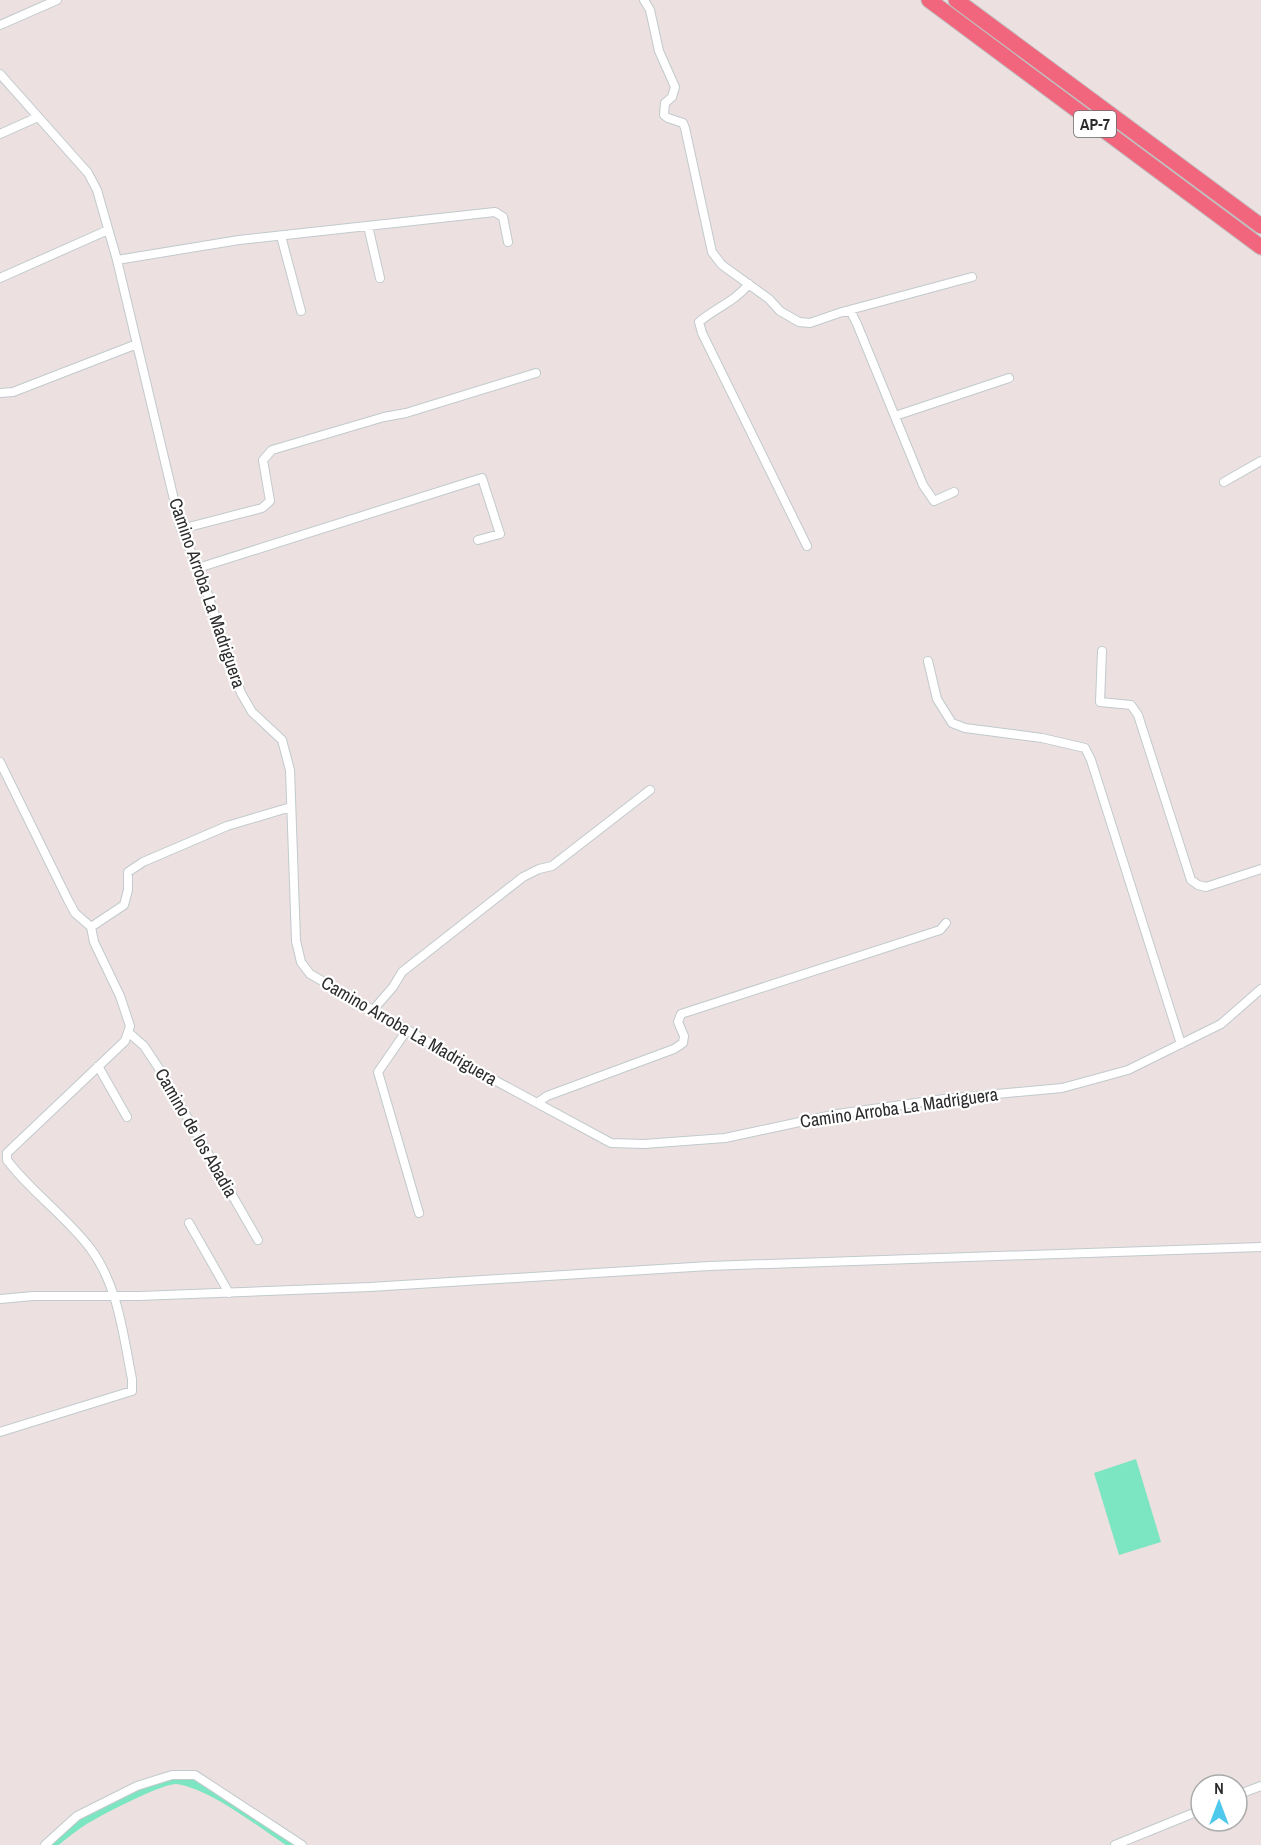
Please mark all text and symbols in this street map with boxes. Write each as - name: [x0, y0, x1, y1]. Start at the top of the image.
- road number: AP-7: [1074, 111, 1116, 137]
- street label: Camino Arroba La Madriguera: [163, 495, 252, 691]
- street label: Camino Arroba La Madriguera: [317, 970, 502, 1091]
- street label: Camino de los Abadia: [149, 1064, 244, 1202]
- street label: Camino Arroba La Madriguera: [798, 1081, 999, 1134]
- north arrow: [1189, 1773, 1249, 1833]
- text: N: [1214, 1777, 1224, 1799]

